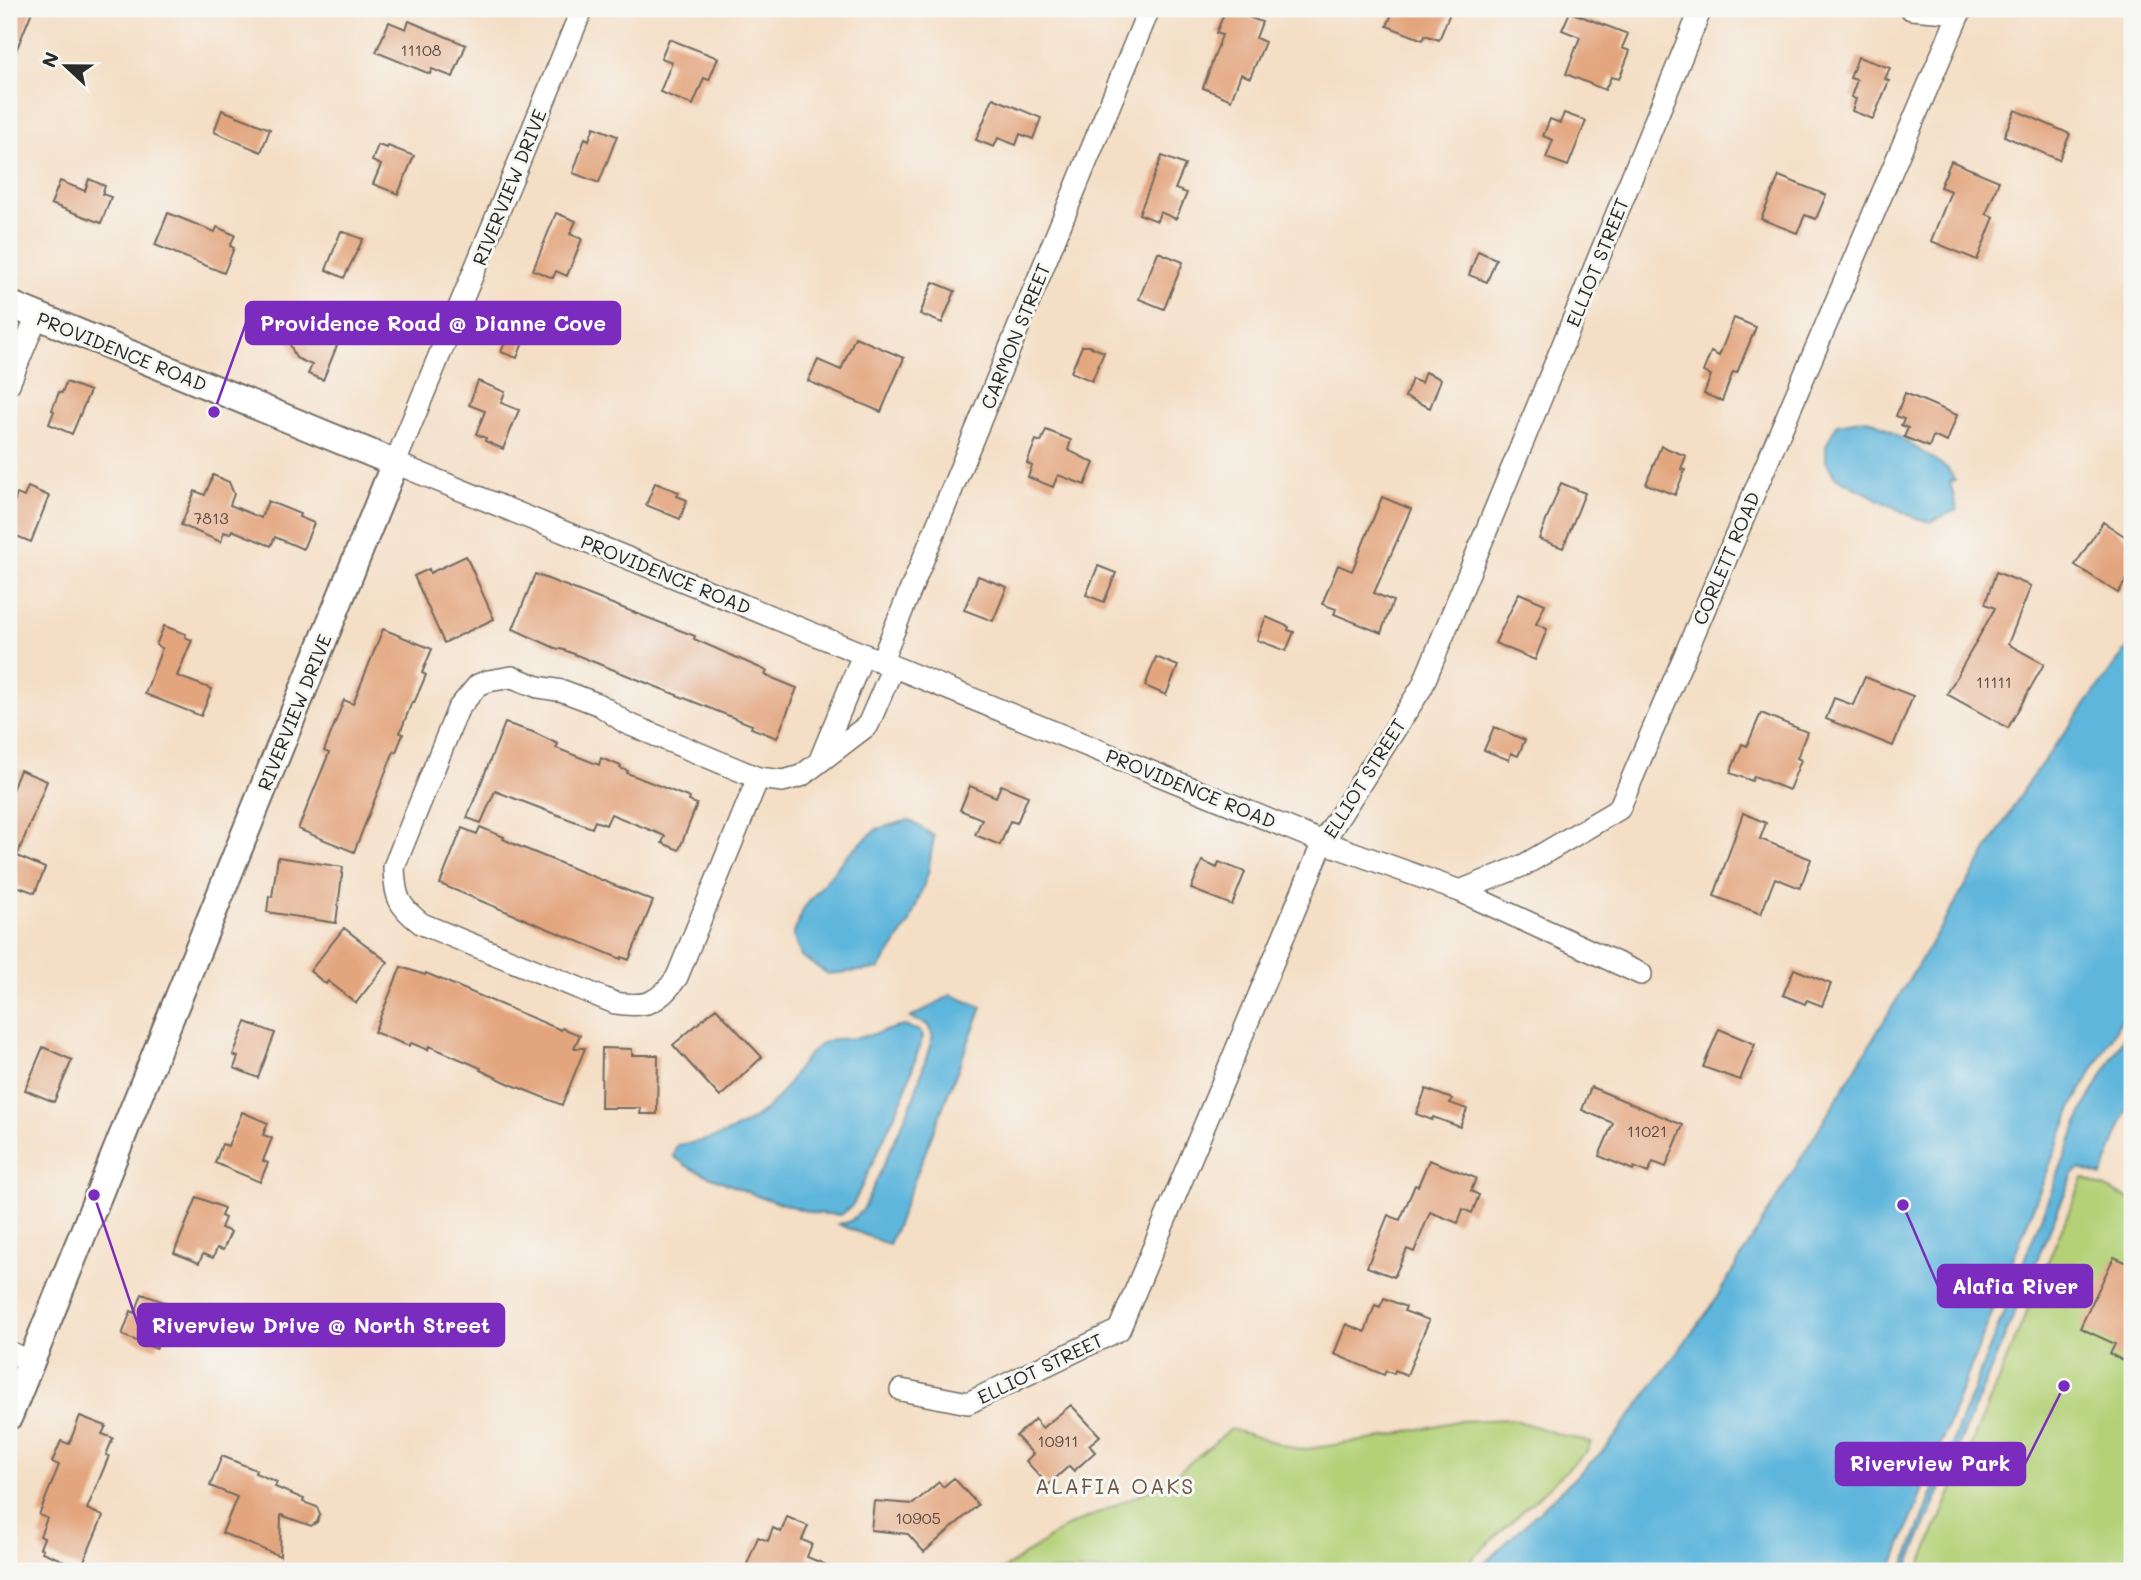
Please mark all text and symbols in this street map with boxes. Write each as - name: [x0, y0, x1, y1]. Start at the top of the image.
- north arrow: [32, 32, 102, 102]
- house number: 11108: [400, 39, 442, 60]
- text: N: [35, 48, 64, 71]
- street label: RIVERVIEW DRIVE: [466, 105, 552, 269]
- street label: ELLIOT STREET: [1560, 194, 1634, 330]
- street label: CARMON STREET: [974, 259, 1056, 413]
- callout: Providence Road @ Dianne Cove: [246, 302, 620, 344]
- street label: PROVIDENCE ROAD: [33, 305, 211, 397]
- text: Providence Road @ Dianne Cove: [260, 309, 606, 336]
- street label: CORLETT ROAD: [1687, 488, 1765, 628]
- house number: 7813: [193, 507, 229, 528]
- street label: PROVIDENCE ROAD: [577, 528, 755, 620]
- street label: RIVERVIEW DRIVE: [251, 630, 337, 794]
- house number: 11111: [1976, 671, 2012, 692]
- street label: ELLIOT STREET: [1317, 713, 1411, 843]
- street label: PROVIDENCE ROAD: [1102, 742, 1280, 834]
- house number: 11021: [1627, 1120, 1667, 1141]
- callout: Alafia River: [1938, 1265, 2092, 1307]
- text: Alafia River: [1952, 1272, 2078, 1299]
- callout: Riverview Drive @ North Street: [138, 1304, 504, 1346]
- text: Riverview Drive @ North Street: [152, 1311, 490, 1338]
- street label: ELLIOT STREET: [973, 1327, 1107, 1409]
- house number: 10911: [1038, 1430, 1078, 1451]
- callout: Riverview Park: [1836, 1443, 2025, 1485]
- text: Riverview Park: [1850, 1449, 2010, 1476]
- district label: ALAFIA OAKS: [1035, 1472, 1195, 1499]
- house number: 10905: [895, 1507, 941, 1528]

